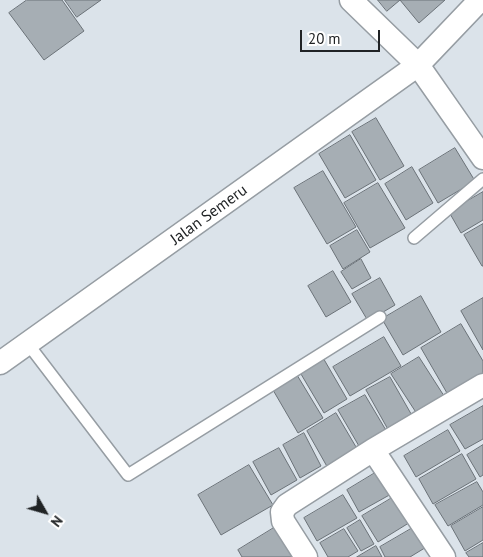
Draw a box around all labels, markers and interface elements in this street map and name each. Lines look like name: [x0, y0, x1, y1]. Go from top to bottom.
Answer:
scale bar: [303, 20, 383, 52]
text: 20 m: [308, 29, 341, 48]
street label: Jalan Semeru: [167, 181, 251, 249]
north arrow: [20, 487, 70, 537]
text: N: [47, 512, 67, 530]

